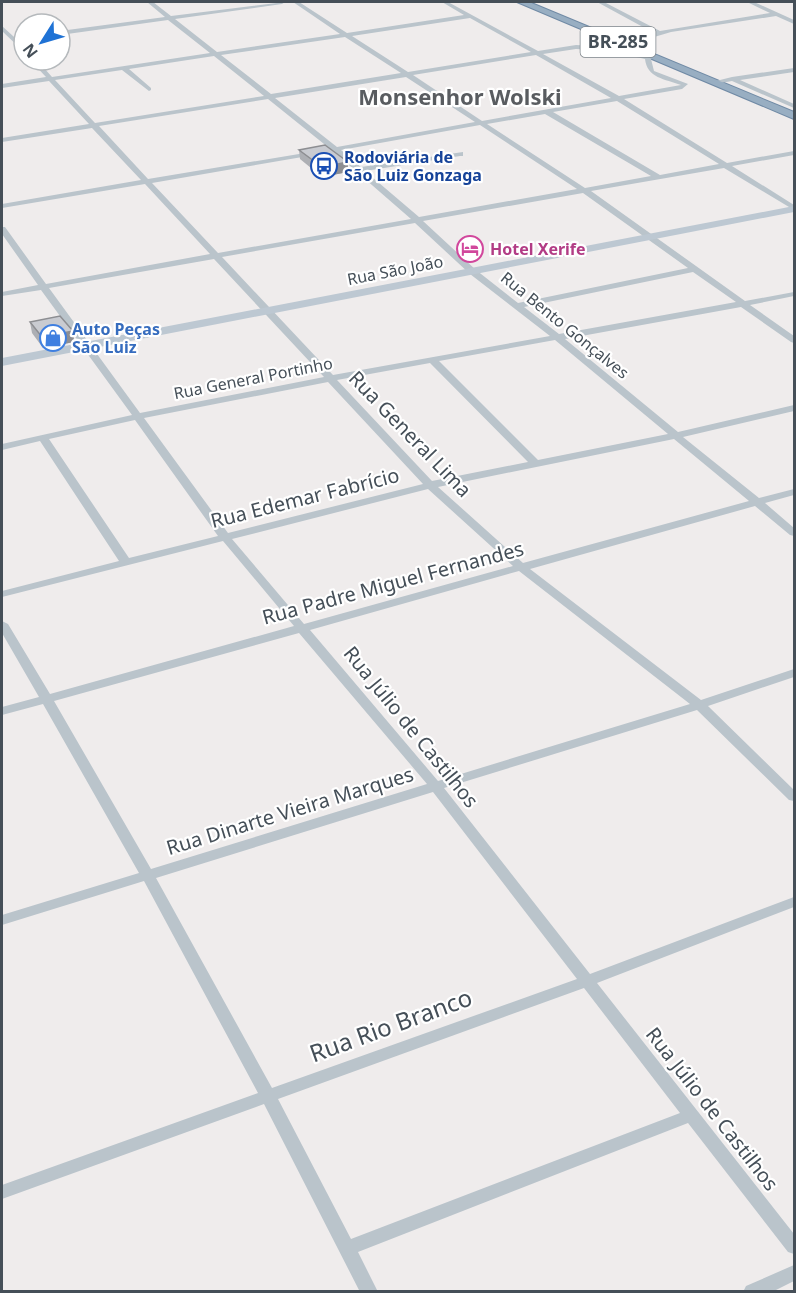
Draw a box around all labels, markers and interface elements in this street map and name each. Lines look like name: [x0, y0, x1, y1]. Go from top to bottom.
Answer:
north arrow: [12, 12, 72, 72]
road number: BR-285: [580, 27, 656, 57]
text: N: [17, 39, 43, 63]
district label: Monsenhor Wolski: [358, 81, 562, 111]
place label: Rodoviária de São Luiz Gonzaga: [344, 146, 482, 186]
bus stop icon: Rodoviária de São Luiz Gonzaga: [309, 151, 339, 181]
hotel icon: Hotel Xerife: [455, 234, 485, 264]
place label: Hotel Xerife: [490, 238, 586, 260]
street label: Rua São João: [345, 250, 445, 290]
street label: Rua Bento Gonçalves: [496, 267, 634, 383]
place label: Auto Peças São Luiz: [72, 318, 160, 358]
shop icon: Auto Peças São Luiz: [38, 323, 68, 353]
street label: Rua General Portinho: [172, 352, 334, 404]
street label: Rua General Lima: [343, 365, 478, 503]
street label: Rua Edemar Fabrício: [208, 461, 402, 534]
street label: Rua Padre Miguel Fernandes: [259, 535, 527, 630]
street label: Rua Júlio de Castilhos: [338, 640, 485, 813]
street label: Rua Dinarte Vieira Marques: [163, 760, 417, 861]
street label: Rua Rio Branco: [305, 980, 476, 1069]
street label: Rua Júlio de Castilhos: [640, 1021, 785, 1196]

